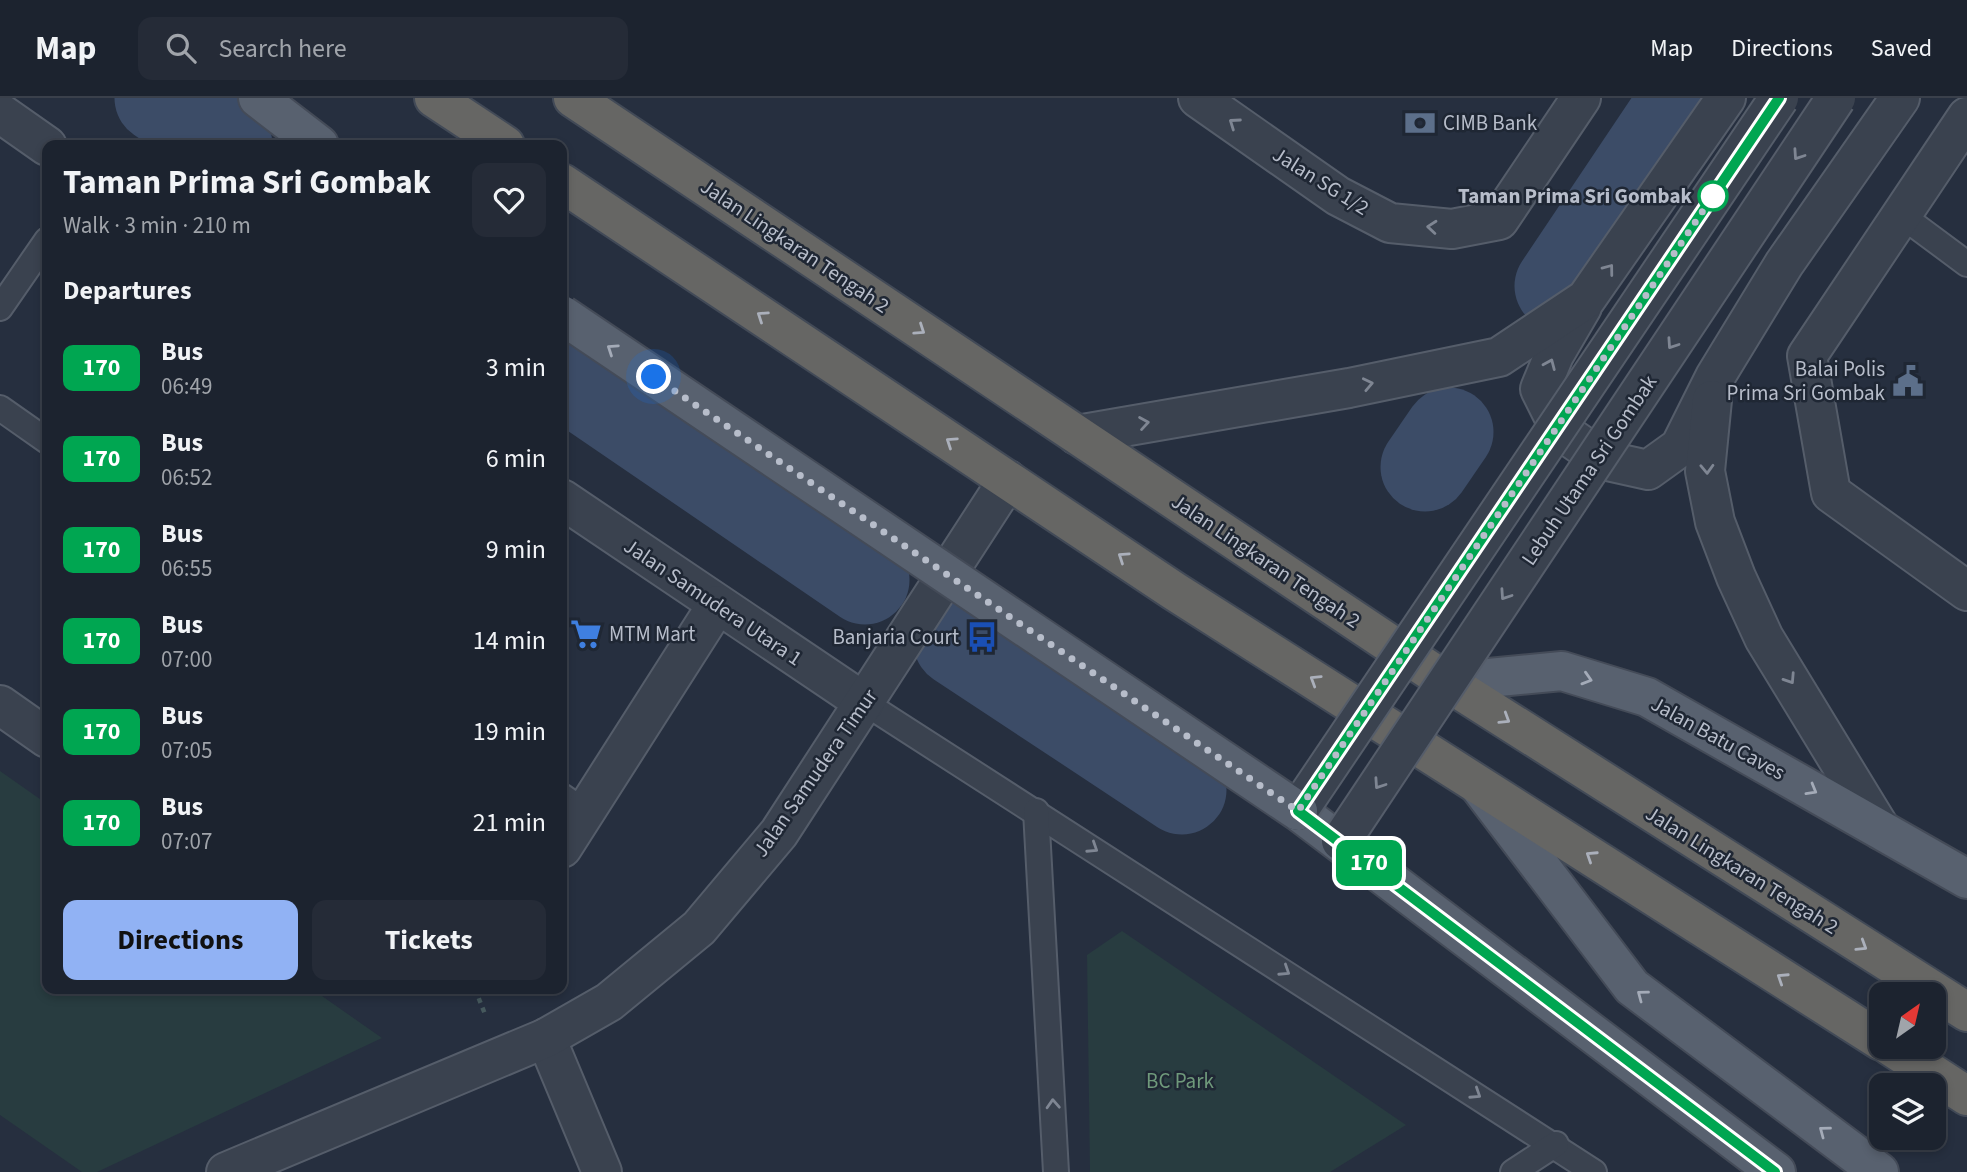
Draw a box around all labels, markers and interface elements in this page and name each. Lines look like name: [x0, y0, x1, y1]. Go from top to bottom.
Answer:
search box: [138, 17, 628, 80]
text: Map: [35, 25, 96, 72]
icon: search: [162, 29, 200, 67]
text: Search here: [218, 30, 347, 67]
text: Map: [1650, 31, 1693, 66]
text: Directions: [1731, 31, 1833, 66]
text: Saved: [1871, 31, 1932, 66]
bank icon: CIMB Bank: [1403, 106, 1437, 140]
place label: CIMB Bank: [1443, 108, 1538, 138]
one-way arrow: [1229, 119, 1242, 131]
street label: Jalan SG 1/2: [1267, 139, 1375, 223]
one-way arrow: [1794, 147, 1807, 160]
text: Taman Prima Sri Gombak: [63, 159, 431, 206]
button: heart: [472, 163, 546, 237]
street label: Jalan Lingkaran Tengah 2: [695, 171, 895, 321]
place label: Taman Prima Sri Gombak: [1458, 181, 1692, 211]
marker: Taman Prima Sri Gombak: [1698, 181, 1728, 211]
text: Walk · 3 min · 210 m: [63, 209, 251, 242]
one-way arrow: [1426, 220, 1437, 235]
one-way arrow: [1601, 264, 1614, 277]
text: Departures: [63, 272, 191, 309]
one-way arrow: [757, 312, 770, 324]
one-way arrow: [913, 322, 926, 335]
text: Bus: [161, 333, 203, 370]
one-way arrow: [1668, 336, 1680, 349]
one-way arrow: [606, 344, 619, 357]
text: 3 min: [486, 349, 546, 386]
text: 170: [82, 350, 121, 385]
place label: Balai Polis Prima Sri Gombak: [1727, 354, 1886, 408]
one-way arrow: [1542, 358, 1556, 370]
your location: [636, 359, 671, 394]
public building icon: Balai Polis Prima Sri Gombak: [1891, 364, 1925, 398]
street label: Lebuh Utama Sri Gombak: [1514, 368, 1664, 571]
text: 06:49: [161, 370, 212, 403]
one-way arrow: [1362, 378, 1374, 393]
one-way arrow: [1138, 416, 1150, 431]
text: Bus: [161, 424, 203, 461]
one-way arrow: [946, 438, 959, 450]
text: 6 min: [486, 440, 546, 477]
text: 170: [82, 441, 121, 476]
text: 06:52: [161, 461, 212, 494]
one-way arrow: [1699, 465, 1715, 475]
street label: Jalan Lingkaran Tengah 2: [1166, 486, 1366, 636]
text: Bus: [161, 515, 203, 552]
text: 9 min: [486, 531, 546, 568]
street label: Jalan Samudera Utara 1: [618, 531, 808, 673]
text: 170: [82, 532, 121, 567]
text: 06:55: [161, 552, 212, 585]
one-way arrow: [1118, 552, 1131, 565]
one-way arrow: [1500, 587, 1513, 600]
text: Bus: [161, 606, 203, 643]
supermarket icon: MTM Mart: [569, 617, 603, 651]
place label: MTM Mart: [609, 619, 695, 649]
bus stop icon: Banjaria Court: [965, 620, 999, 654]
text: 14 min: [473, 622, 546, 659]
place label: Banjaria Court: [832, 622, 959, 652]
text: 170: [82, 623, 121, 658]
text: 07:00: [161, 643, 212, 676]
one-way arrow: [1581, 670, 1593, 685]
one-way arrow: [1782, 671, 1795, 684]
one-way arrow: [1309, 676, 1322, 689]
street label: Jalan Samudera Timur: [746, 682, 885, 863]
street label: Jalan Batu Caves: [1646, 689, 1791, 787]
text: Bus: [161, 697, 203, 734]
one-way arrow: [1497, 711, 1510, 724]
text: 19 min: [473, 713, 546, 750]
text: 170: [82, 714, 121, 749]
text: 07:05: [161, 734, 212, 767]
one-way arrow: [1375, 776, 1387, 789]
one-way arrow: [1804, 782, 1817, 795]
text: Bus: [161, 788, 203, 825]
street label: Jalan Lingkaran Tengah 2: [1640, 798, 1844, 942]
text: 21 min: [473, 804, 546, 841]
text: 170: [82, 805, 121, 840]
text: 07:07: [161, 825, 212, 858]
one-way arrow: [1085, 840, 1098, 853]
line badge: 170: [1329, 840, 1409, 886]
text: 170: [1350, 845, 1388, 880]
one-way arrow: [1585, 851, 1598, 864]
button: Directions: [63, 900, 298, 980]
button: Tickets: [312, 900, 546, 980]
one-way arrow: [1855, 937, 1868, 950]
one-way arrow: [1277, 963, 1290, 976]
one-way arrow: [1777, 973, 1790, 986]
north arrow: [1869, 982, 1946, 1059]
map controls: [1869, 982, 1946, 1150]
one-way arrow: [1637, 991, 1650, 1003]
park label: BC Park: [1146, 1066, 1215, 1096]
button: layers: [1869, 1073, 1946, 1150]
one-way arrow: [1469, 1085, 1482, 1098]
one-way arrow: [1045, 1098, 1060, 1109]
one-way arrow: [1820, 1127, 1832, 1139]

